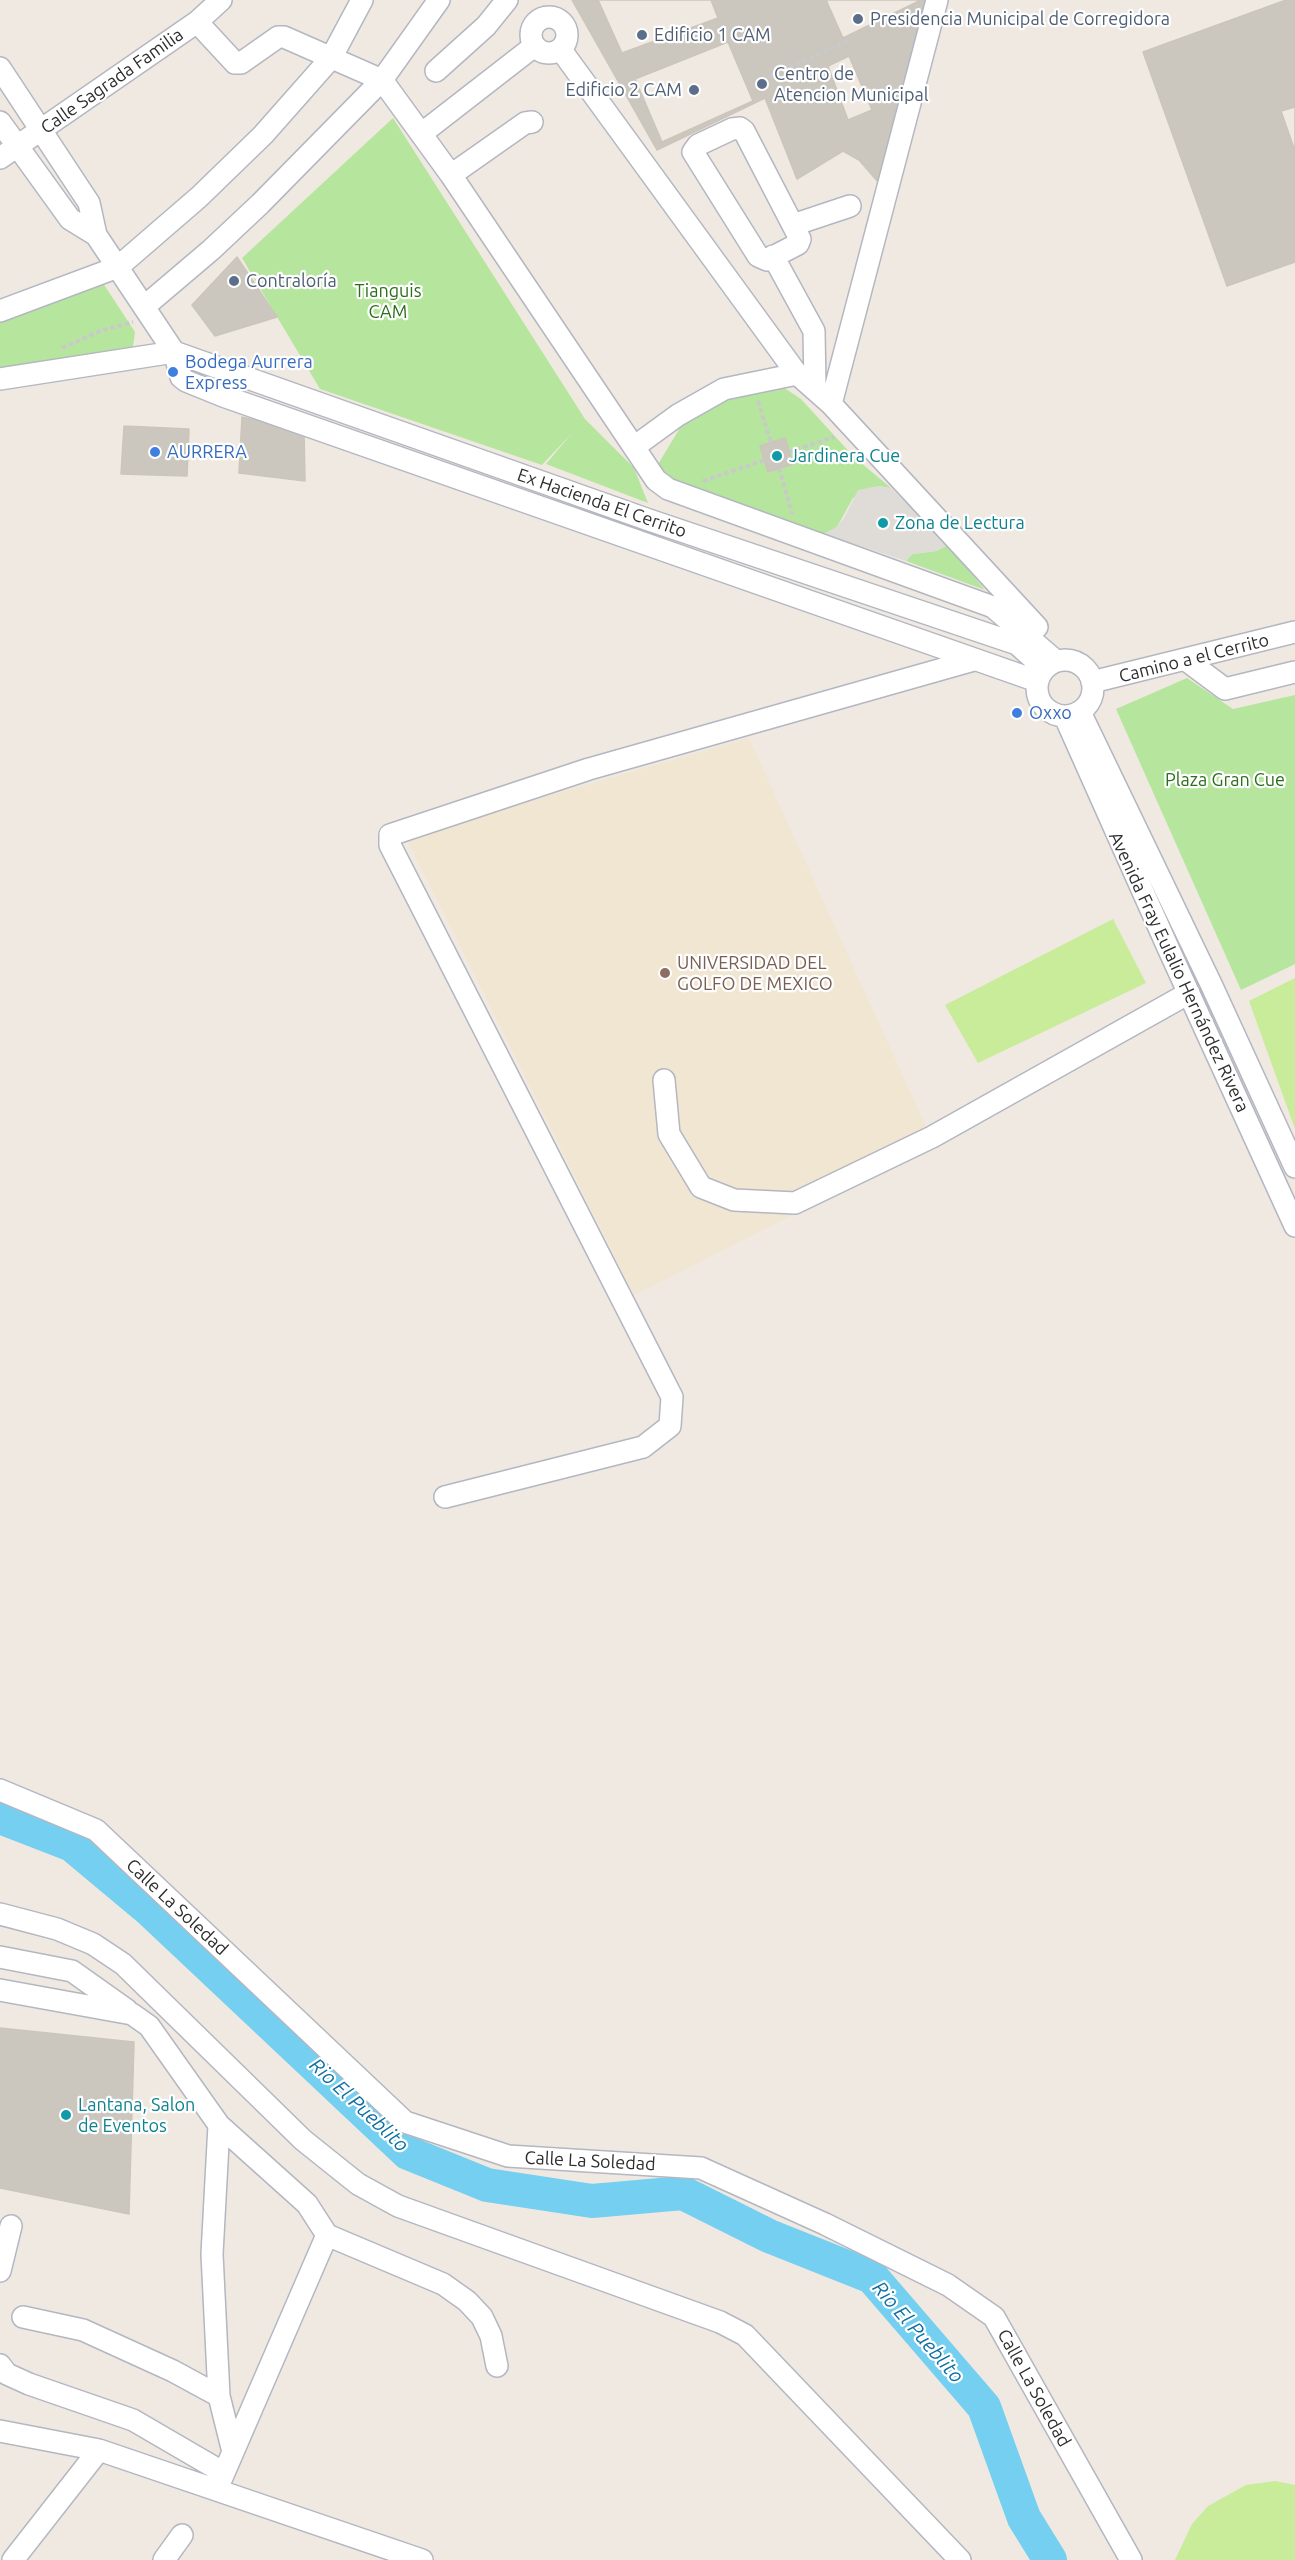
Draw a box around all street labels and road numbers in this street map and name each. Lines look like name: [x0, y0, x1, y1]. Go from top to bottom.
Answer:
street label: Calle Sagrada Familia: [37, 24, 187, 138]
street label: Ex Hacienda El Cerrito: [515, 464, 689, 542]
street label: Camino a el Cerrito: [1117, 629, 1271, 687]
street label: Avenida Fray Eulalio Hernández Rivera: [1104, 828, 1254, 1116]
street label: Calle La Soledad: [122, 1854, 232, 1960]
street label: Calle La Soledad: [524, 2147, 656, 2175]
street label: Calle La Soledad: [993, 2325, 1075, 2451]

